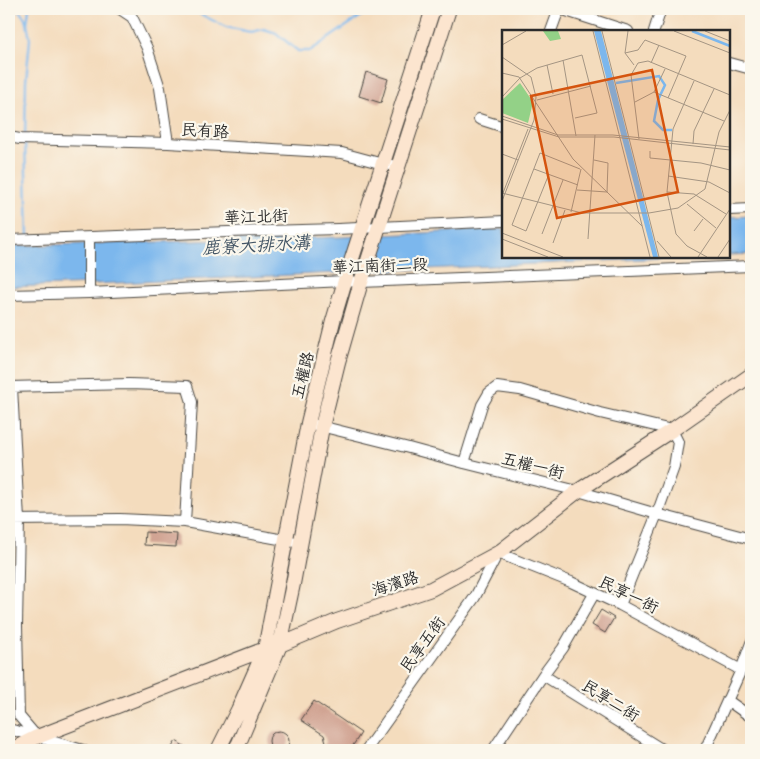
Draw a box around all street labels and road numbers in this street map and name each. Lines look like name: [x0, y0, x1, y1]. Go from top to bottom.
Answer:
street label: 民有路: [180, 121, 229, 142]
street label: 華江北街: [224, 207, 288, 228]
street label: 華江南街二段: [332, 255, 428, 278]
street label: 五權路: [288, 350, 318, 401]
street label: 五權一街: [499, 449, 566, 483]
street label: 海濱路: [370, 568, 421, 601]
street label: 民享一街: [595, 573, 661, 618]
street label: 民享五街: [397, 613, 450, 676]
street label: 民享二街: [578, 676, 642, 726]

